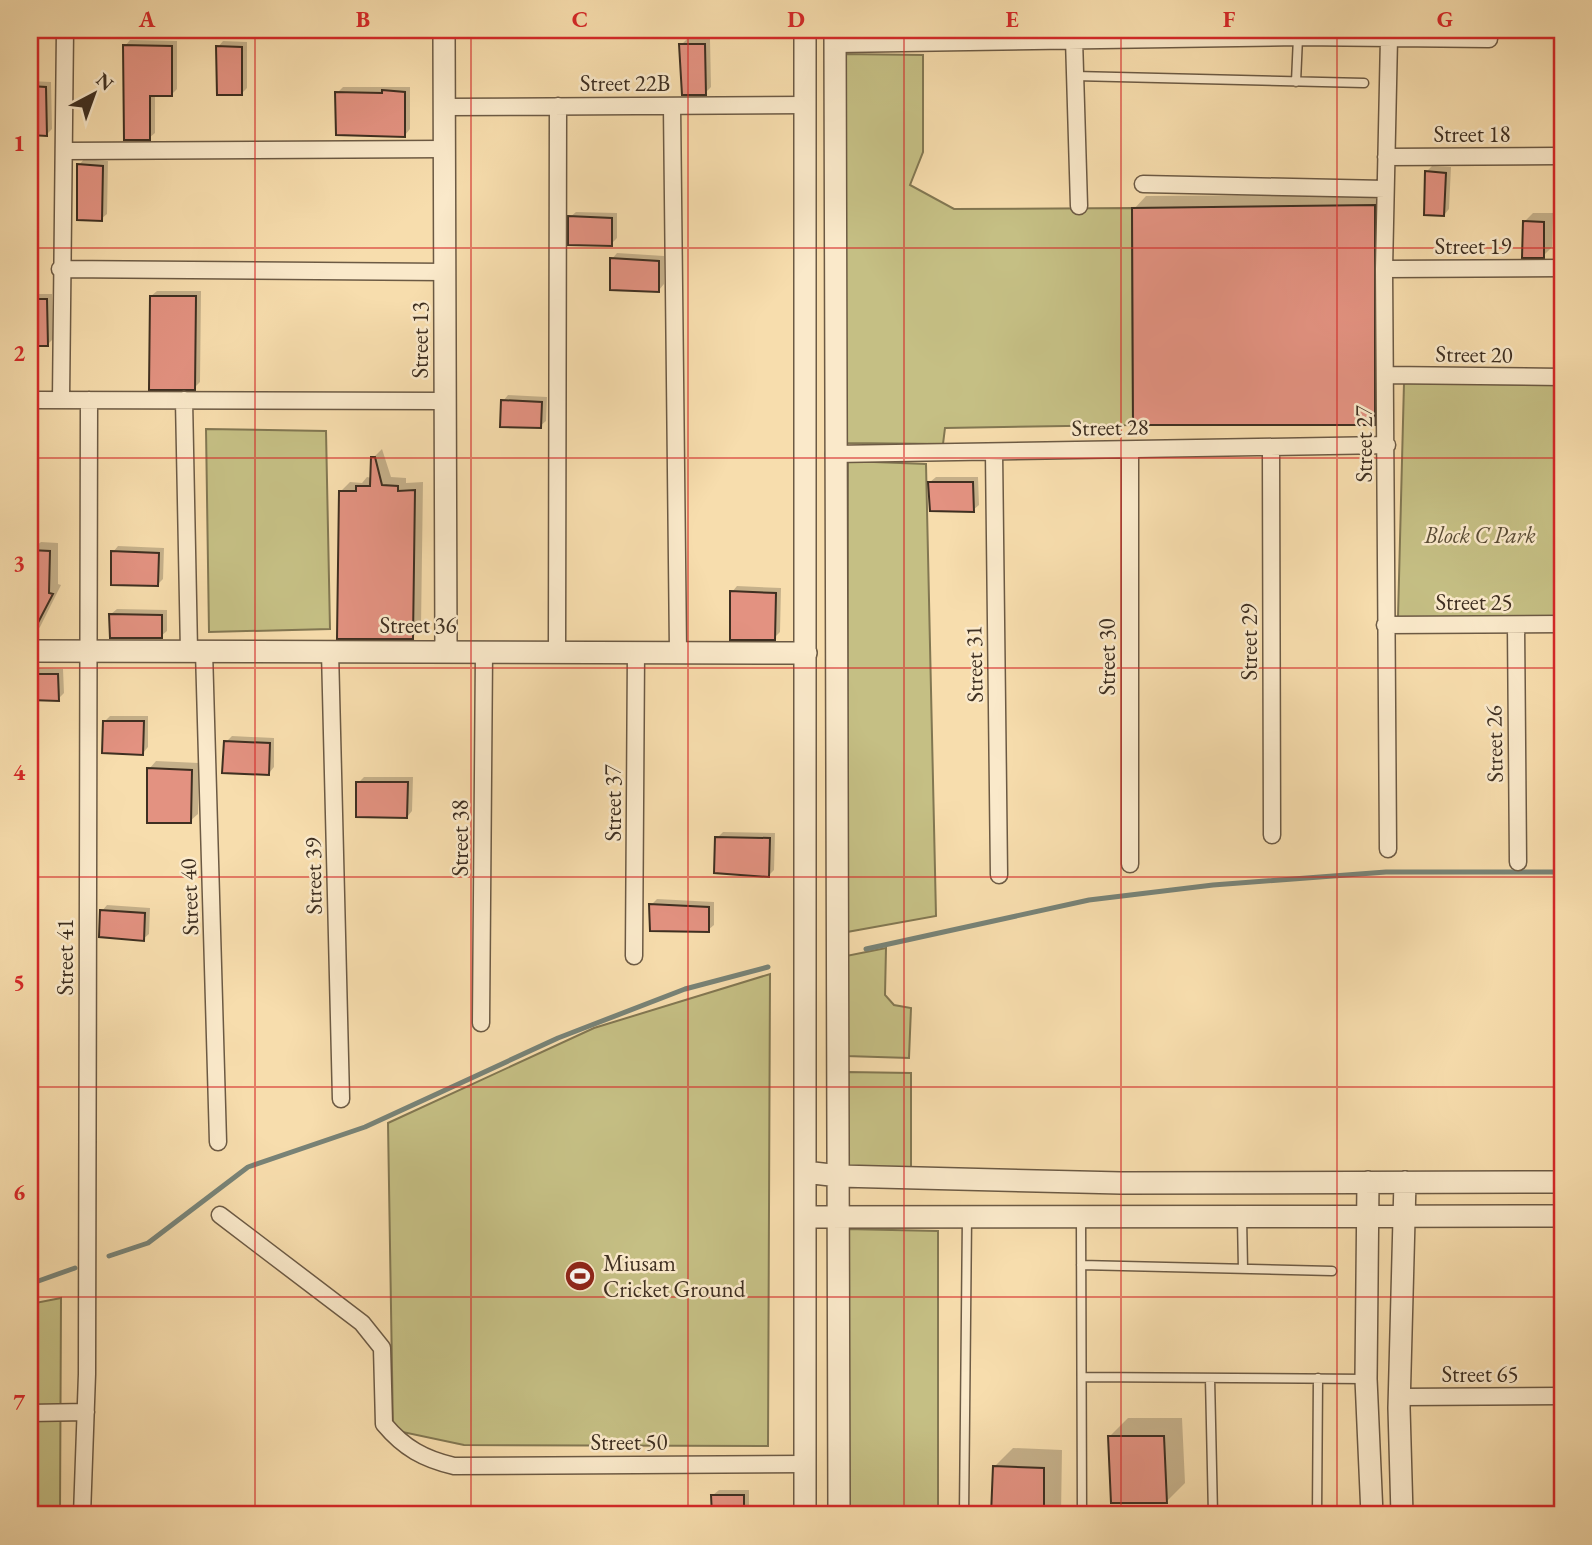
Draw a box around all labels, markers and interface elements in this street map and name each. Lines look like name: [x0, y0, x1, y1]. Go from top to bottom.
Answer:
text: A: [138, 4, 156, 34]
text: B: [356, 4, 370, 34]
text: C: [572, 4, 588, 34]
text: D: [787, 4, 805, 34]
text: E: [1005, 4, 1019, 34]
text: F: [1223, 4, 1236, 34]
text: G: [1437, 4, 1453, 34]
north arrow: [60, 60, 130, 130]
text: N: [91, 67, 119, 96]
street label: Street 22B: [580, 68, 670, 98]
street label: Street 18: [1433, 119, 1511, 149]
text: 1: [13, 128, 25, 158]
street label: Street 19: [1434, 231, 1512, 261]
street label: Street 13: [405, 301, 435, 379]
text: 2: [13, 338, 25, 368]
street label: Street 20: [1435, 338, 1513, 370]
street label: Street 27: [1349, 404, 1379, 483]
street label: Street 28: [1071, 411, 1149, 443]
park label: Block C Park: [1423, 520, 1536, 550]
text: 3: [13, 548, 25, 578]
street label: Street 25: [1435, 587, 1513, 617]
street label: Street 29: [1234, 603, 1264, 681]
street label: Street 36: [379, 610, 457, 640]
street label: Street 30: [1092, 618, 1122, 696]
street label: Street 31: [958, 625, 990, 703]
street label: Street 26: [1478, 705, 1510, 783]
text: 4: [13, 757, 26, 787]
street label: Street 37: [598, 763, 628, 842]
street label: Street 38: [445, 799, 475, 877]
street label: Street 39: [297, 837, 329, 915]
street label: Street 40: [173, 858, 205, 936]
street label: Street 41: [50, 918, 80, 996]
text: 5: [13, 967, 25, 997]
text: 6: [13, 1177, 25, 1207]
place label: Miusam Cricket Ground: [603, 1248, 746, 1304]
sports icon: Miusam Cricket Ground: [563, 1259, 597, 1293]
street label: Street 65: [1441, 1359, 1519, 1389]
text: 7: [13, 1387, 26, 1417]
street label: Street 50: [590, 1427, 668, 1457]

